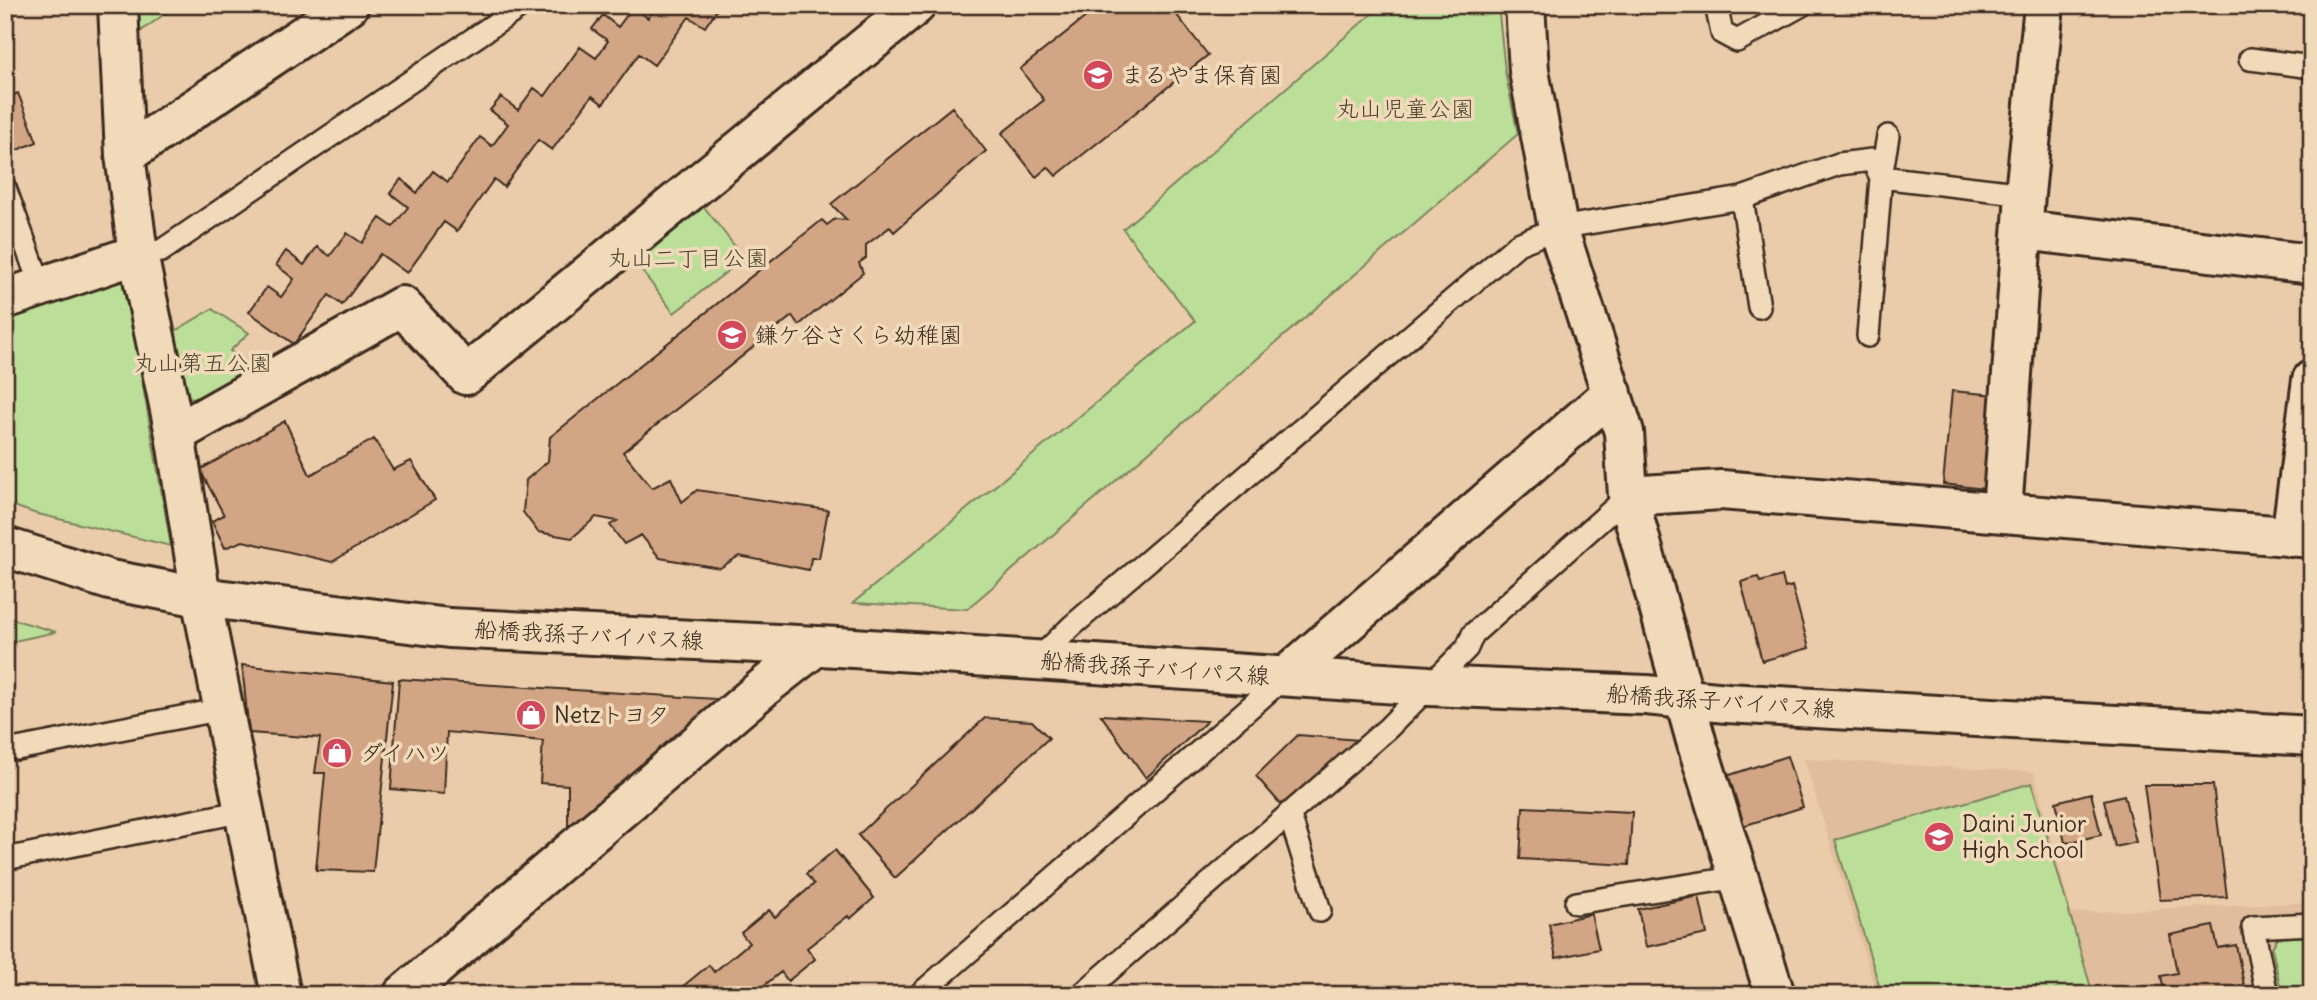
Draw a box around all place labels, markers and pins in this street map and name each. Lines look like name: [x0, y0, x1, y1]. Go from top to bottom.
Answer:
school or university icon: まるやま保育園: [1081, 58, 1115, 92]
place label: まるやま保育園: [1121, 60, 1282, 89]
school or university icon: 鎌ケ谷さくら幼稚園: [715, 318, 749, 352]
place label: 鎌ケ谷さくら幼稚園: [755, 320, 962, 349]
shop icon: Netzトヨタ: [514, 698, 548, 732]
place label: Netzトヨタ: [554, 700, 670, 729]
shop icon: ダイハツ: [320, 736, 354, 770]
place label: ダイハツ: [360, 738, 450, 767]
place label: Daini Junior High School: [1962, 809, 2087, 864]
school or university icon: Daini Junior High School: [1922, 820, 1956, 854]

